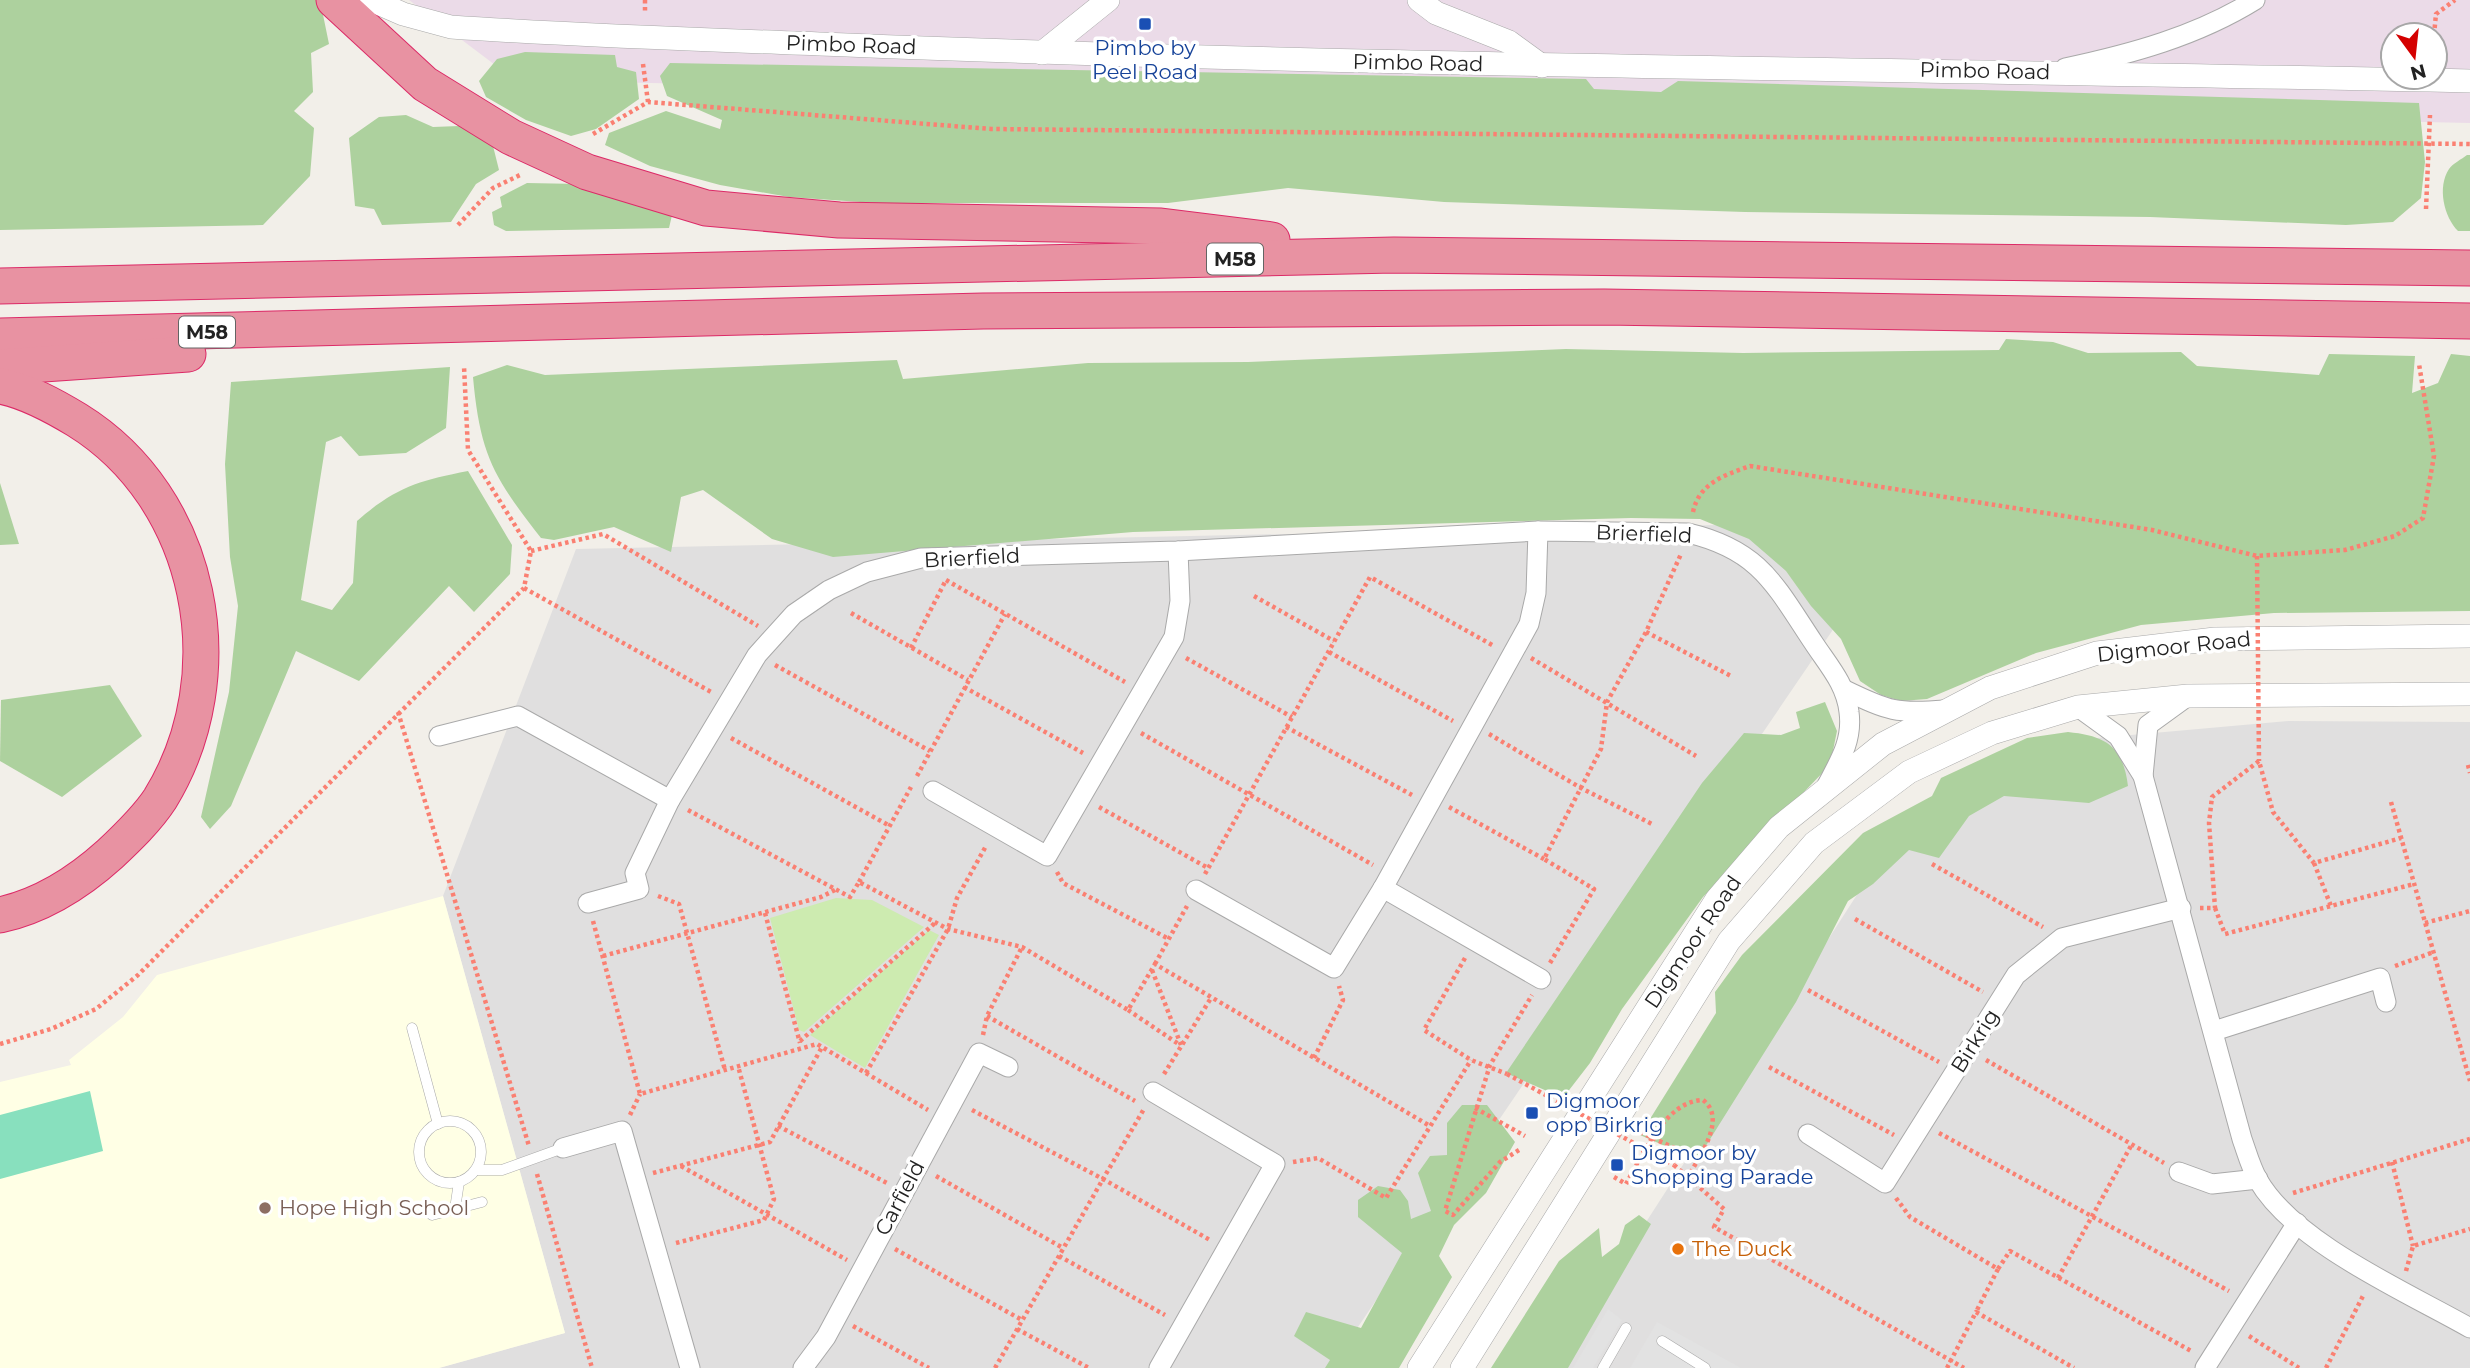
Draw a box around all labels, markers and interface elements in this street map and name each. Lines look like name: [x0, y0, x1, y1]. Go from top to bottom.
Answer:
marker: Pimbo by Peel Road: [1137, 16, 1153, 32]
north arrow: [2379, 21, 2449, 91]
street label: Pimbo Road: [785, 30, 917, 59]
place label: Pimbo by Peel Road: [1092, 35, 1198, 84]
street label: Pimbo Road: [1352, 49, 1484, 76]
street label: Pimbo Road: [1919, 57, 2051, 84]
text: N: [2408, 59, 2429, 85]
road number: M58: [1207, 244, 1263, 274]
road number: M58: [179, 316, 235, 348]
street label: Brierfield: [1595, 519, 1693, 548]
street label: Brierfield: [923, 542, 1021, 573]
street label: Digmoor Road: [2096, 626, 2252, 667]
street label: Digmoor Road: [1639, 871, 1746, 1013]
street label: Birkrig: [1945, 1004, 2004, 1077]
place label: Digmoor opp Birkrig: [1546, 1088, 1664, 1137]
marker: Digmoor opp Birkrig: [1524, 1105, 1540, 1121]
place label: Digmoor by Shopping Parade: [1631, 1140, 1814, 1189]
street label: Carfield: [869, 1156, 930, 1239]
marker: Digmoor by Shopping Parade: [1609, 1157, 1625, 1173]
place label: Hope High School: [279, 1195, 469, 1220]
marker: Hope High School: [257, 1200, 273, 1216]
place label: The Duck: [1692, 1236, 1793, 1261]
marker: The Duck: [1670, 1241, 1686, 1257]

